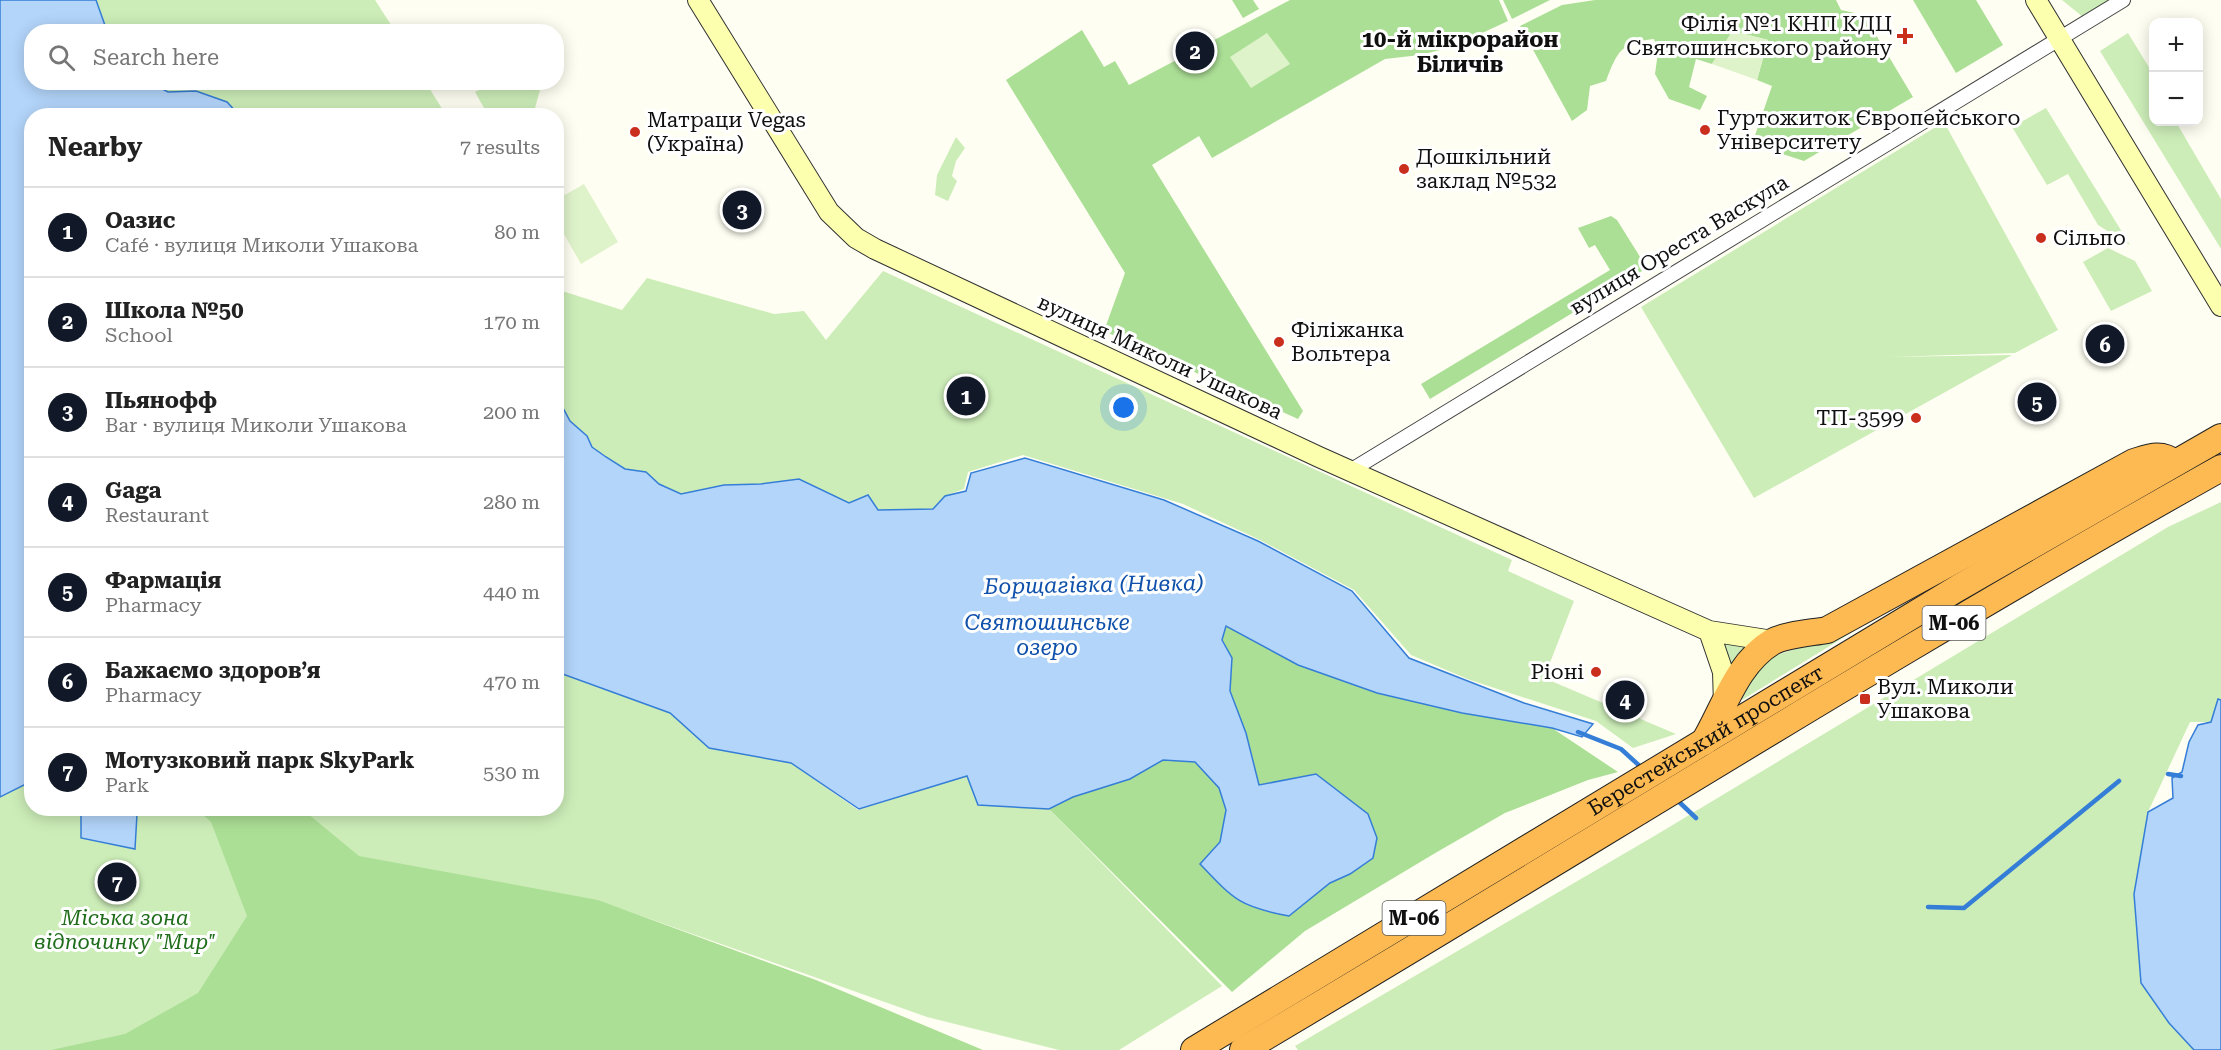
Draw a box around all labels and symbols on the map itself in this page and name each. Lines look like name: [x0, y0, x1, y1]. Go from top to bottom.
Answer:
place label: Філія №1 КНП КДЦ Святошинського району: [1626, 12, 1893, 60]
district label: 10-й мікрорайон Біличів: [1362, 27, 1558, 77]
marker: Філія №1 КНП КДЦ Святошинського району: [1896, 27, 1914, 45]
pin: 2: [1176, 28, 1214, 74]
place label: Гуртожиток Європейського Університету: [1717, 106, 2020, 154]
place label: Матраци Vegas (Україна): [647, 108, 806, 156]
marker: Гуртожиток Європейського Університету: [1698, 123, 1712, 137]
marker: Матраци Vegas (Україна): [628, 125, 642, 139]
place label: Дошкільний заклад №532: [1416, 145, 1557, 193]
marker: Дошкільний заклад №532: [1397, 162, 1411, 176]
street label: вулиця Ореста Васкула: [1565, 170, 1793, 320]
pin: 3: [722, 188, 762, 232]
place label: Сільпо: [2053, 226, 2126, 250]
marker: Сільпо: [2034, 231, 2048, 245]
street label: вулиця Миколи Ушакова: [1034, 290, 1287, 425]
place label: Філіжанка Вольтера: [1291, 318, 1404, 366]
pin: 6: [2086, 322, 2124, 366]
marker: Філіжанка Вольтера: [1272, 335, 1286, 349]
pin: 1: [946, 374, 986, 418]
pin: 5: [2018, 380, 2056, 424]
your location: [1109, 393, 1138, 422]
place label: ТП-3599: [1816, 406, 1904, 430]
marker: ТП-3599: [1909, 411, 1923, 425]
water label: Борщагівка (Нивка): [983, 570, 1204, 599]
road number: М-06: [1922, 606, 1986, 640]
water label: Святошинське озеро: [964, 610, 1130, 660]
place label: Ріоні: [1530, 660, 1584, 684]
street label: Берестейський проспект: [1584, 660, 1828, 821]
marker: Ріоні: [1589, 665, 1603, 679]
place label: Вул. Миколи Ушакова: [1877, 675, 2014, 723]
pin: 4: [1606, 678, 1644, 722]
marker: Вул. Миколи Ушакова: [1858, 692, 1872, 706]
pin: 7: [98, 860, 136, 904]
road number: М-06: [1382, 901, 1446, 935]
park label: Міська зона відпочинку "Мир": [34, 906, 216, 954]

